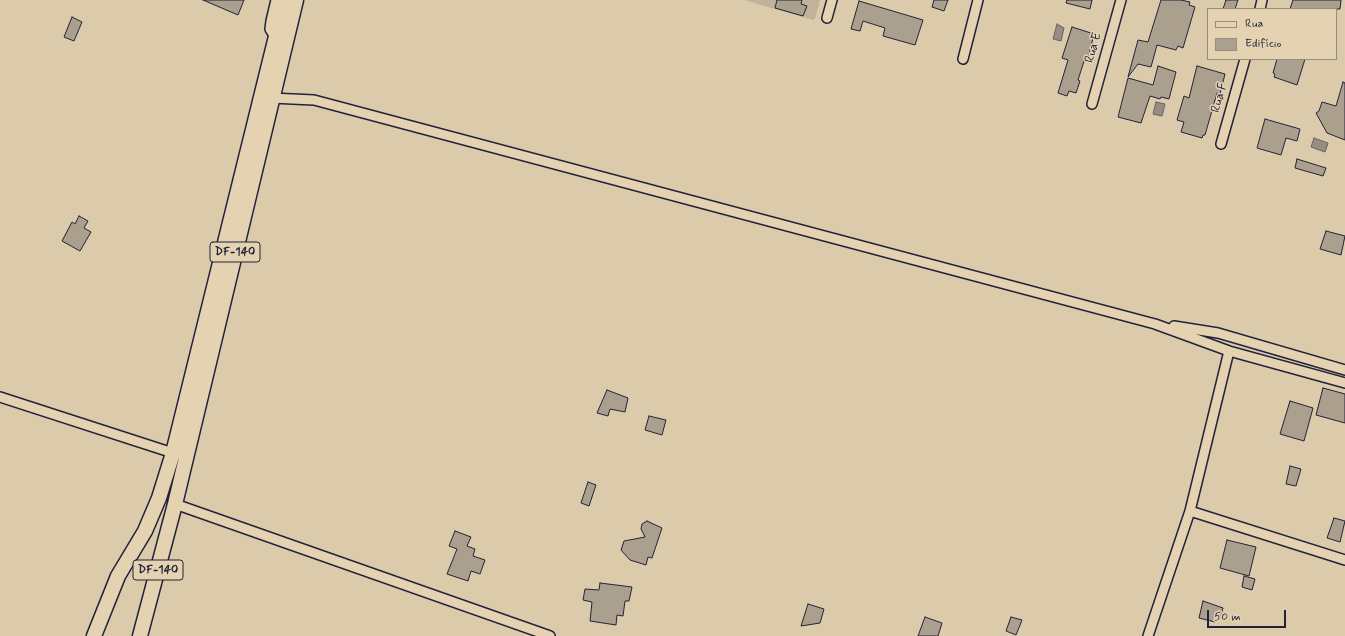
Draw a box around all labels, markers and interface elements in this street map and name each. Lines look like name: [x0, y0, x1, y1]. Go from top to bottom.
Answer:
legend: [1207, 8, 1337, 60]
text: Rua: [1245, 16, 1263, 32]
street label: Rua E: [1082, 31, 1106, 65]
text: Edifício: [1245, 36, 1281, 52]
street label: Rua F: [1208, 81, 1232, 115]
road number: DF-140: [210, 242, 260, 262]
road number: DF-140: [133, 560, 183, 580]
scale bar: [1209, 602, 1288, 628]
text: 50 m: [1214, 609, 1241, 625]

